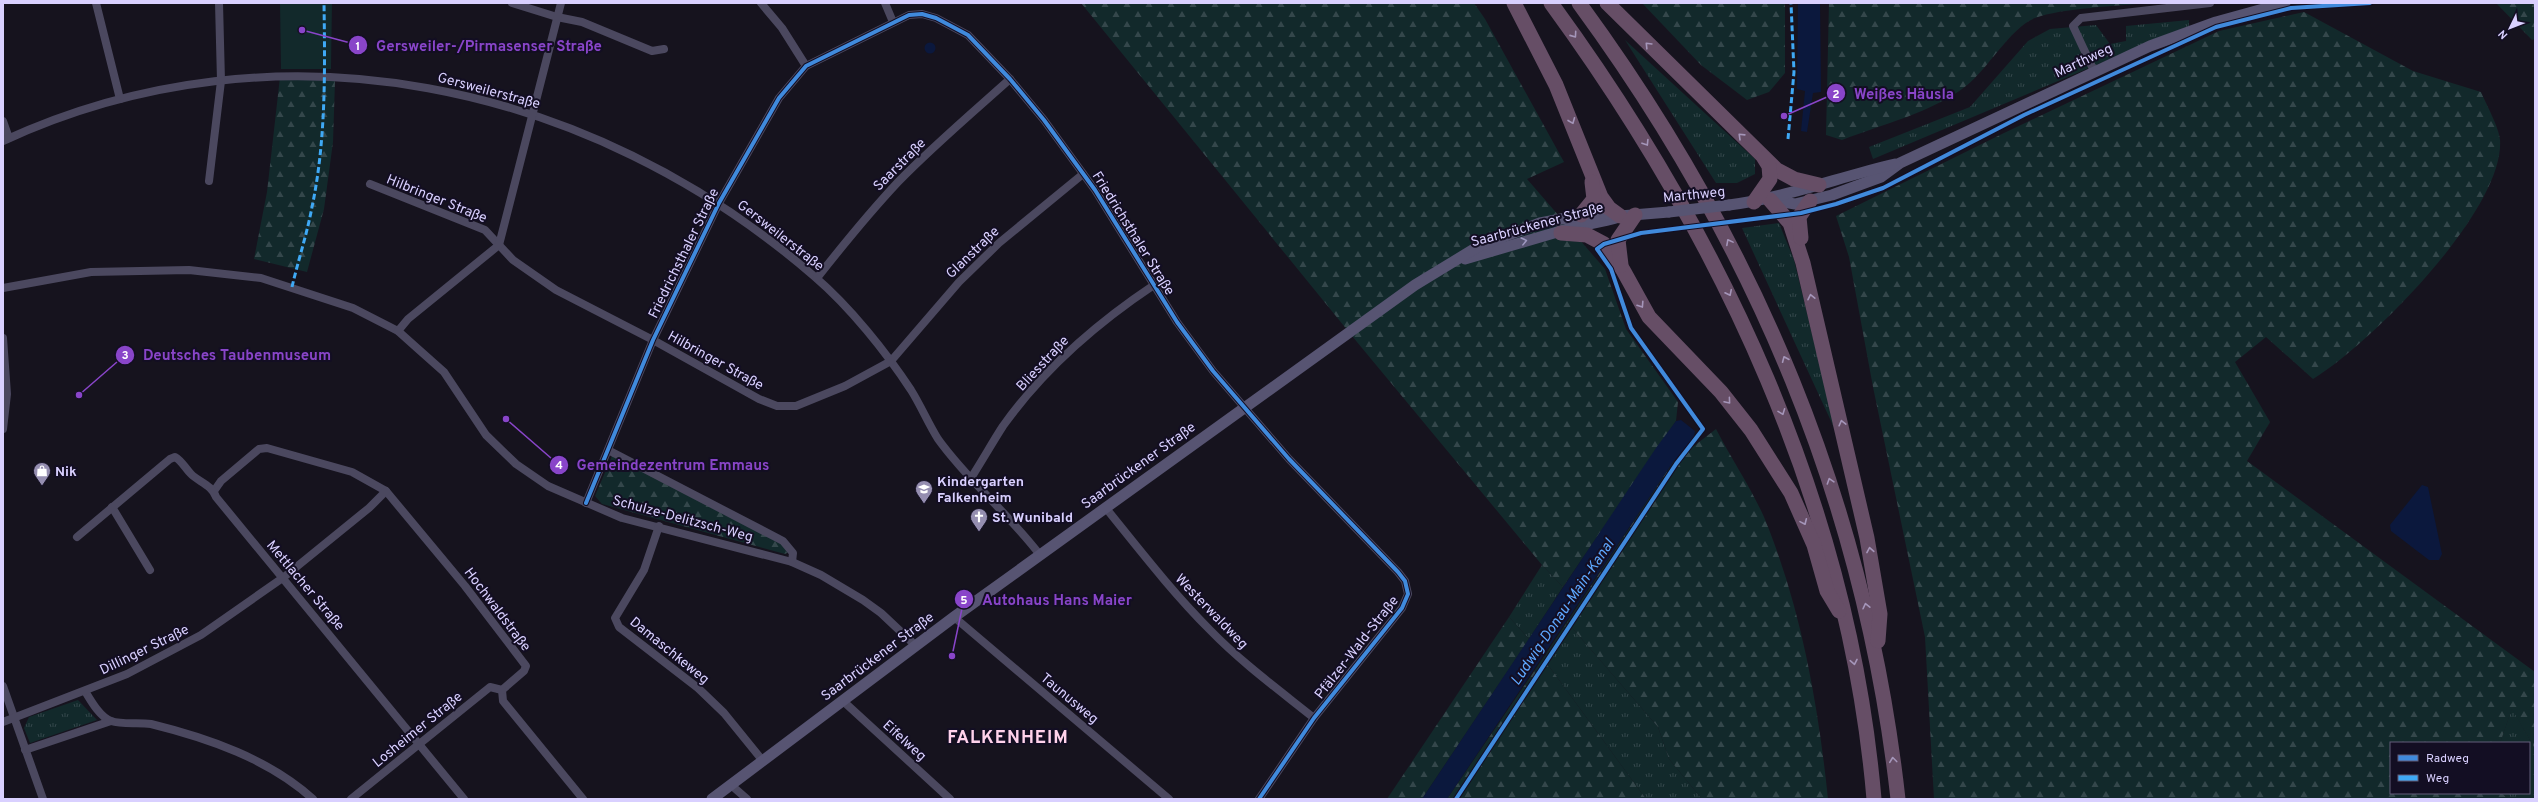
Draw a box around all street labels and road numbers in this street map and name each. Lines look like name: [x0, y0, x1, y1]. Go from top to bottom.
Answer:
street label: Marthweg: [2052, 40, 2115, 82]
street label: Gersweilerstraße: [435, 70, 542, 113]
street label: Saarstraße: [870, 135, 930, 195]
street label: Friedrichsthaler Straße: [1088, 169, 1178, 299]
street label: Hilbringer Straße: [384, 171, 489, 227]
street label: Marthweg: [1662, 184, 1726, 207]
street label: Friedrichsthaler Straße: [645, 186, 723, 322]
street label: Gersweilerstraße: [733, 197, 827, 275]
street label: Saarbrückener Straße: [1469, 200, 1606, 251]
street label: Glanstraße: [943, 223, 1003, 283]
street label: Hilbringer Straße: [664, 328, 766, 395]
street label: Bliesstraße: [1013, 333, 1073, 395]
street label: Saarbrückener Straße: [1079, 419, 1199, 513]
street label: Schulze-Delitzsch-Weg: [611, 493, 755, 546]
street label: Mettlacher Straße: [262, 537, 347, 634]
street label: Hochwaldstraße: [460, 565, 534, 655]
street label: Westerwaldweg: [1171, 571, 1251, 653]
street label: Pfälzer-Wald-Straße: [1312, 593, 1403, 703]
street label: Saarbrückener Straße: [818, 609, 938, 705]
street label: Damaschkeweg: [626, 614, 712, 688]
street label: Dillinger Straße: [97, 621, 192, 679]
street label: Taunusweg: [1037, 670, 1101, 728]
street label: Losheimer Straße: [370, 689, 466, 772]
street label: Eifelweg: [879, 717, 929, 765]

